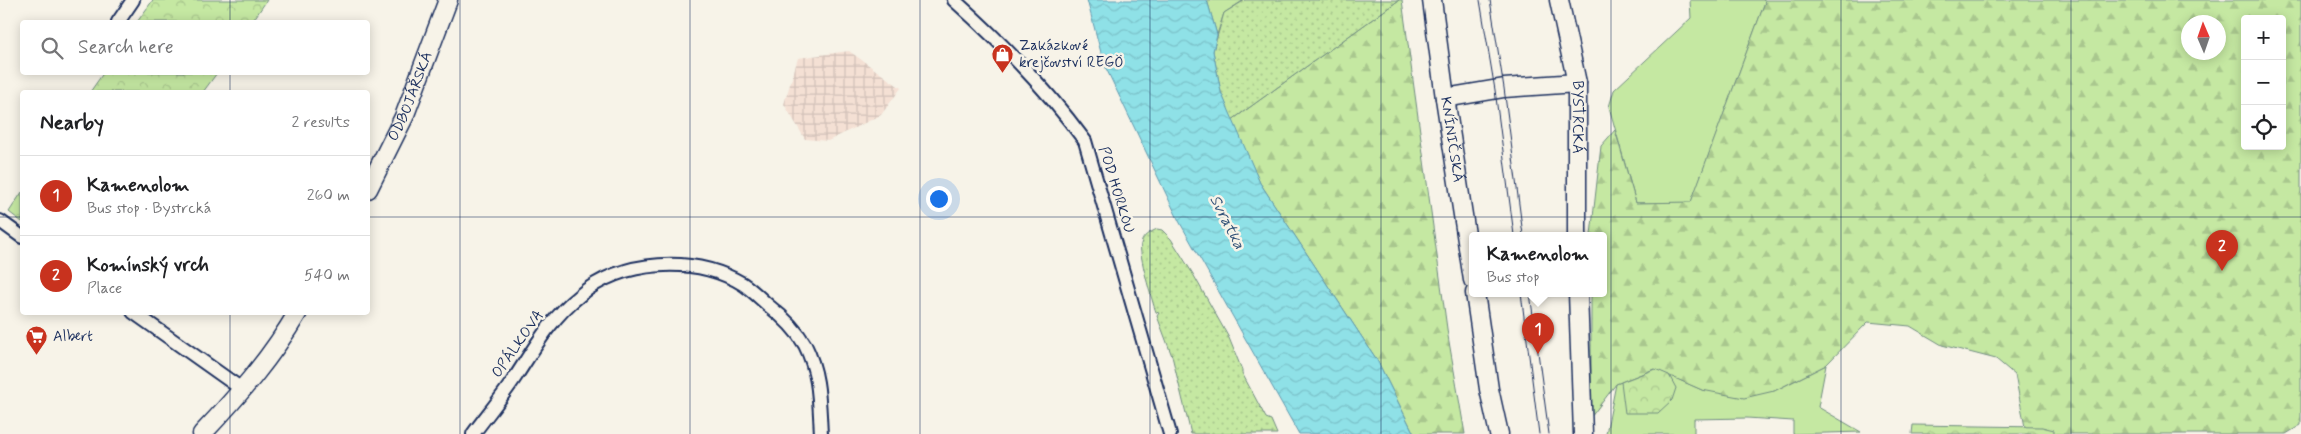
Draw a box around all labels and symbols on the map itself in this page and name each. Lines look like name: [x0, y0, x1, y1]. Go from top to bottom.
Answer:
north arrow: [2181, 15, 2226, 60]
place label: Zakázkové krejčovství REGÖ: [1019, 36, 1123, 73]
shop icon: Zakázkové krejčovství REGÖ: [991, 43, 1015, 74]
street label: ODBOJÁŘSKÁ: [383, 49, 438, 145]
street label: BYSTRCKÁ: [1567, 80, 1588, 154]
street label: KNÍNIČSKÁ: [1435, 95, 1469, 184]
street label: POD HORKOU: [1093, 144, 1139, 236]
your location: [926, 186, 952, 212]
water label: Svratka: [1204, 191, 1250, 253]
pin: 2: [2206, 230, 2238, 271]
street label: OPÁLKOVA: [486, 306, 549, 382]
pin: 1: [1522, 313, 1554, 354]
supermarket icon: Albert: [25, 325, 49, 356]
place label: Albert: [53, 327, 93, 347]

